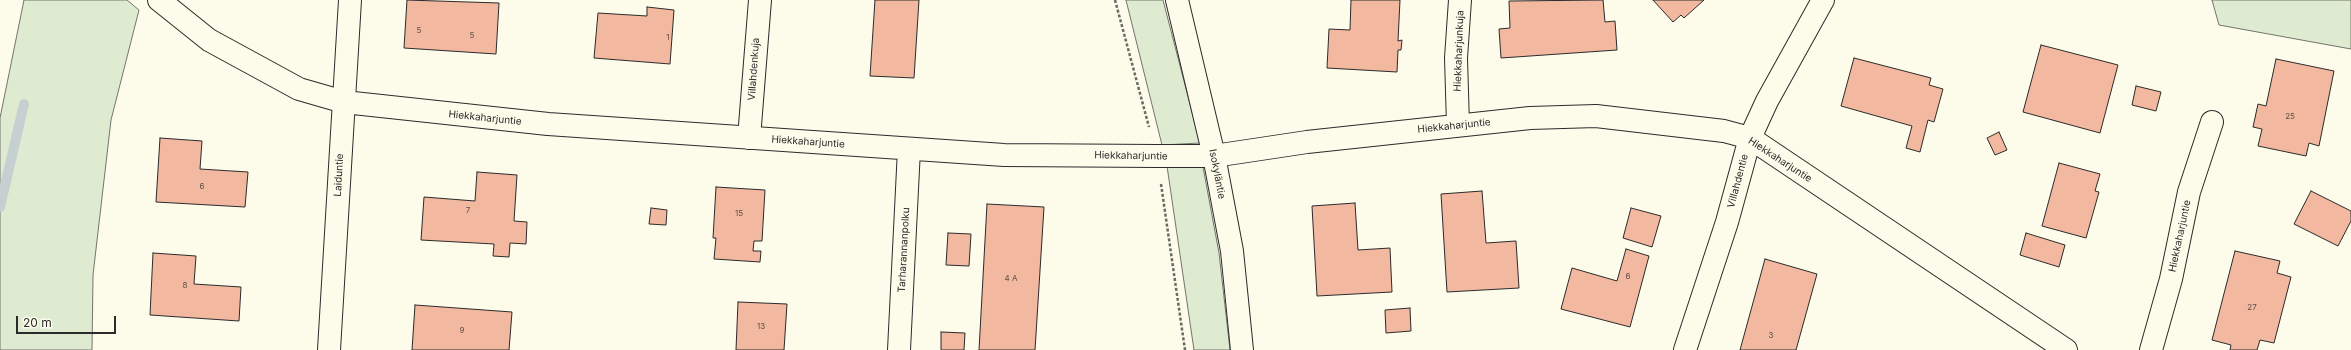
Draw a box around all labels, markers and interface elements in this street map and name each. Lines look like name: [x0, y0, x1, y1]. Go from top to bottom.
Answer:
street label: Hiekkaharjunkuja: [1452, 10, 1466, 92]
house number: 5: [417, 26, 421, 36]
house number: 5: [470, 31, 474, 41]
house number: 1: [666, 33, 670, 43]
street label: Villahdenkuja: [746, 37, 762, 101]
street label: Hiekkaharjuntie: [448, 108, 522, 128]
house number: 25: [2285, 112, 2295, 122]
street label: Hiekkaharjuntie: [1417, 116, 1491, 136]
street label: Hiekkaharjuntie: [771, 133, 845, 151]
street label: Hiekkaharjuntie: [1746, 135, 1814, 185]
street label: Isokyläntie: [1206, 148, 1228, 200]
street label: Hiekkaharjuntie: [1094, 149, 1168, 163]
street label: Laiduntie: [332, 153, 346, 197]
street label: Villahdentie: [1725, 153, 1751, 209]
house number: 6: [200, 182, 204, 192]
street label: Hiekkaharjuntie: [2166, 199, 2194, 273]
house number: 7: [466, 206, 470, 216]
street label: Tarharannanpolku: [896, 207, 912, 293]
house number: 15: [735, 209, 743, 219]
house number: 6: [1626, 272, 1630, 282]
house number: 4 A: [1005, 274, 1017, 284]
house number: 8: [183, 281, 187, 291]
house number: 27: [2247, 303, 2257, 313]
scale bar: [18, 308, 118, 334]
text: 20 m: [23, 315, 52, 330]
house number: 13: [757, 322, 765, 332]
house number: 9: [460, 326, 464, 336]
house number: 3: [1769, 331, 1773, 341]

